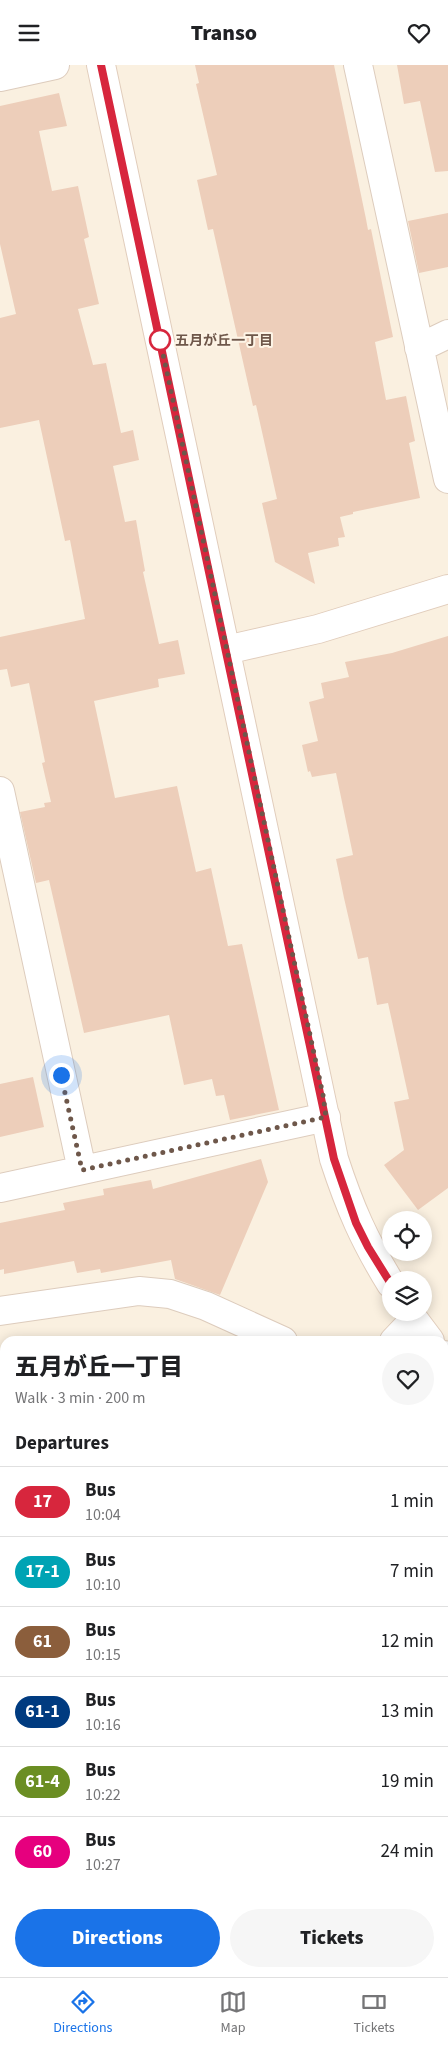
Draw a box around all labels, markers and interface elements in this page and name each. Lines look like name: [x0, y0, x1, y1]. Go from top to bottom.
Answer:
text: Transo: [191, 17, 257, 49]
icon: menu: [15, 19, 43, 47]
icon: heart: [405, 19, 433, 47]
marker: 五月が丘一丁目: [149, 329, 171, 351]
place label: 五月が丘一丁目: [175, 331, 273, 351]
your location: [49, 1063, 74, 1088]
map controls: [382, 1211, 432, 1321]
button: locate: [382, 1211, 432, 1261]
button: layers: [382, 1271, 432, 1321]
text: 五月が丘一丁目: [15, 1350, 183, 1385]
button: heart: [382, 1353, 434, 1405]
text: Walk · 3 min · 200 m: [15, 1387, 146, 1409]
text: Departures: [15, 1430, 109, 1457]
text: Bus: [85, 1477, 116, 1504]
text: 1 min: [390, 1488, 434, 1515]
text: 17: [33, 1489, 52, 1514]
text: 10:04: [85, 1504, 121, 1526]
text: Bus: [85, 1547, 116, 1574]
text: 7 min: [390, 1558, 434, 1585]
text: 17-1: [25, 1559, 60, 1584]
text: 10:10: [85, 1574, 121, 1596]
text: Bus: [85, 1617, 116, 1644]
text: 12 min: [380, 1628, 434, 1655]
text: 61: [33, 1629, 52, 1654]
text: 10:15: [85, 1644, 121, 1666]
text: Bus: [85, 1687, 116, 1714]
text: 13 min: [380, 1698, 434, 1725]
text: 61-1: [25, 1699, 60, 1724]
text: 10:16: [85, 1714, 121, 1736]
text: Bus: [85, 1757, 116, 1784]
text: 19 min: [380, 1768, 434, 1795]
text: 61-4: [25, 1769, 60, 1794]
text: 10:22: [85, 1784, 121, 1806]
text: Bus: [85, 1827, 116, 1854]
text: 24 min: [380, 1838, 434, 1865]
text: 60: [33, 1839, 52, 1864]
text: 10:27: [85, 1854, 121, 1876]
button: Directions: [15, 1909, 220, 1967]
button: Tickets: [230, 1909, 434, 1967]
tab: Directions: [53, 1988, 112, 2038]
tab: Map: [219, 1988, 247, 2038]
tab: Tickets: [353, 1988, 395, 2038]

